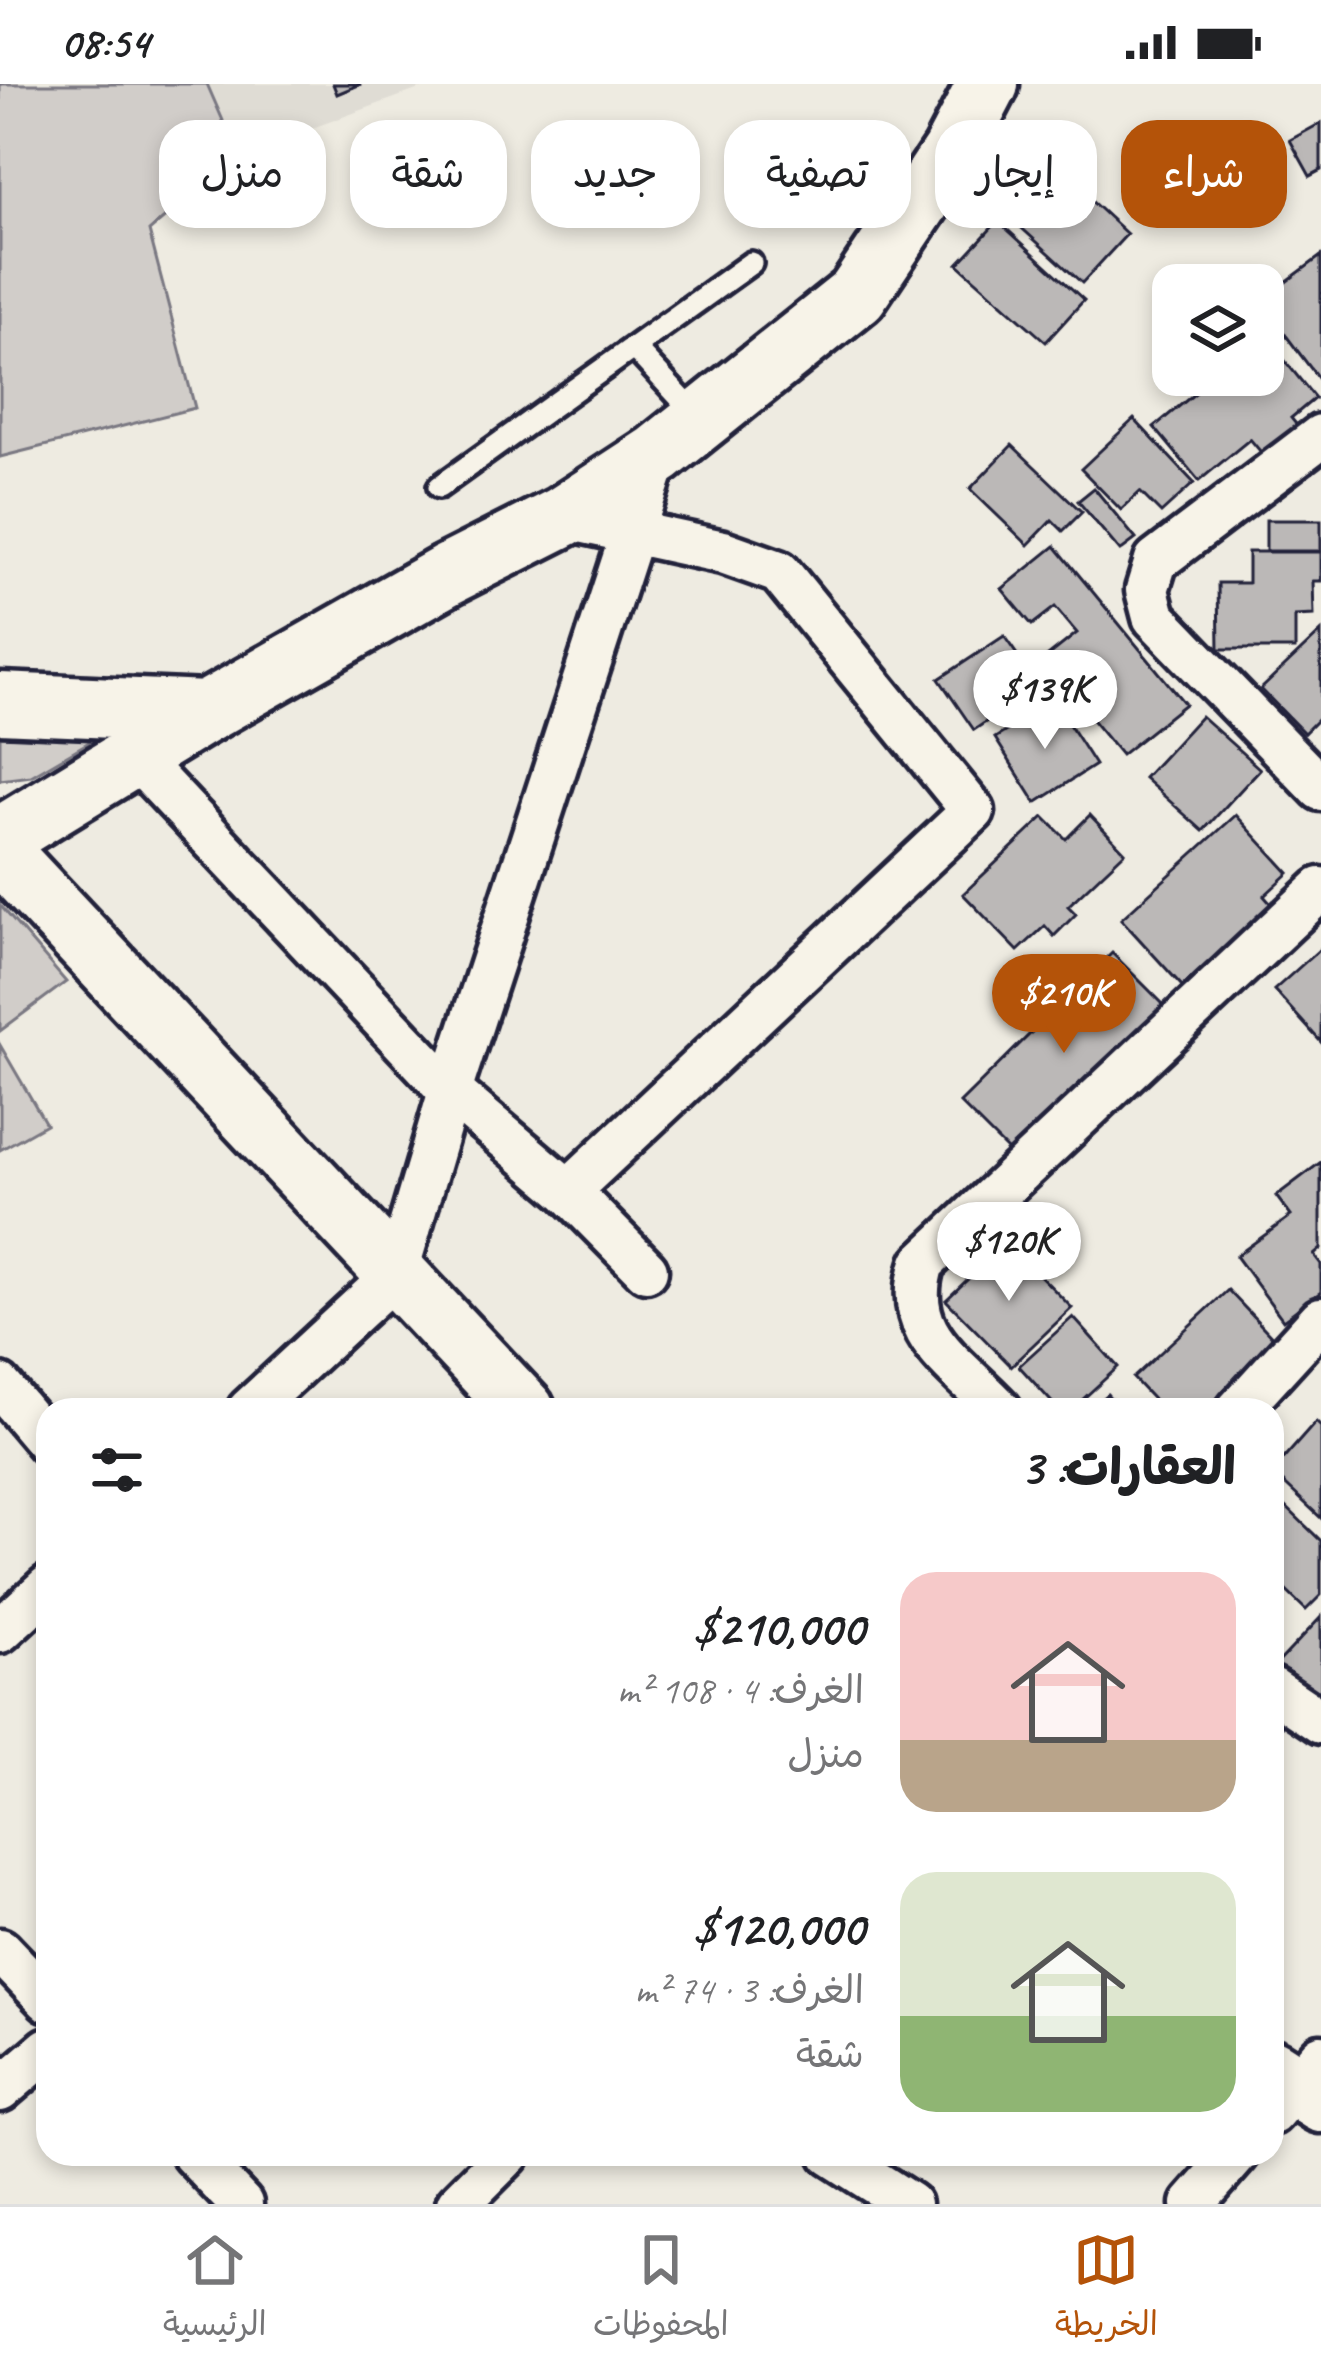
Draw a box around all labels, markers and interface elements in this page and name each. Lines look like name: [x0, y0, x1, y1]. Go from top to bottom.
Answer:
text: 08:54: [60, 14, 149, 71]
chip: منزل: [159, 120, 326, 228]
chip: شقة: [350, 120, 507, 228]
chip: جديد: [531, 120, 700, 228]
chip: تصفية: [724, 120, 911, 228]
chip: إيجار: [935, 120, 1097, 228]
chip: شراء: [1121, 120, 1287, 228]
map controls: [1152, 264, 1284, 396]
button: layers: [1152, 264, 1284, 396]
pin: $139K: [961, 650, 1129, 752]
text: $139K: [1000, 664, 1090, 713]
pin: $210K: [980, 954, 1148, 1056]
text: $210K: [1019, 968, 1109, 1017]
pin: $120K: [925, 1202, 1093, 1304]
text: $120K: [964, 1216, 1054, 1265]
text: العقارات: 3: [1020, 1435, 1236, 1499]
icon: filters: [84, 1437, 150, 1503]
text: $210,000: [693, 1596, 864, 1660]
icon: home: [996, 1620, 1140, 1764]
text: الغرف: 4 · 108 m²: [617, 1666, 864, 1715]
text: منزل: [787, 1730, 864, 1779]
text: $120,000: [693, 1896, 864, 1960]
icon: home: [996, 1920, 1140, 2064]
text: الغرف: 3 · 74 m²: [634, 1966, 864, 2015]
text: شقة: [796, 2030, 864, 2079]
tab: الرئيسية: [163, 2227, 267, 2353]
tab: المحفوظات: [593, 2227, 729, 2353]
tab: الخريطة: [1055, 2227, 1158, 2353]

